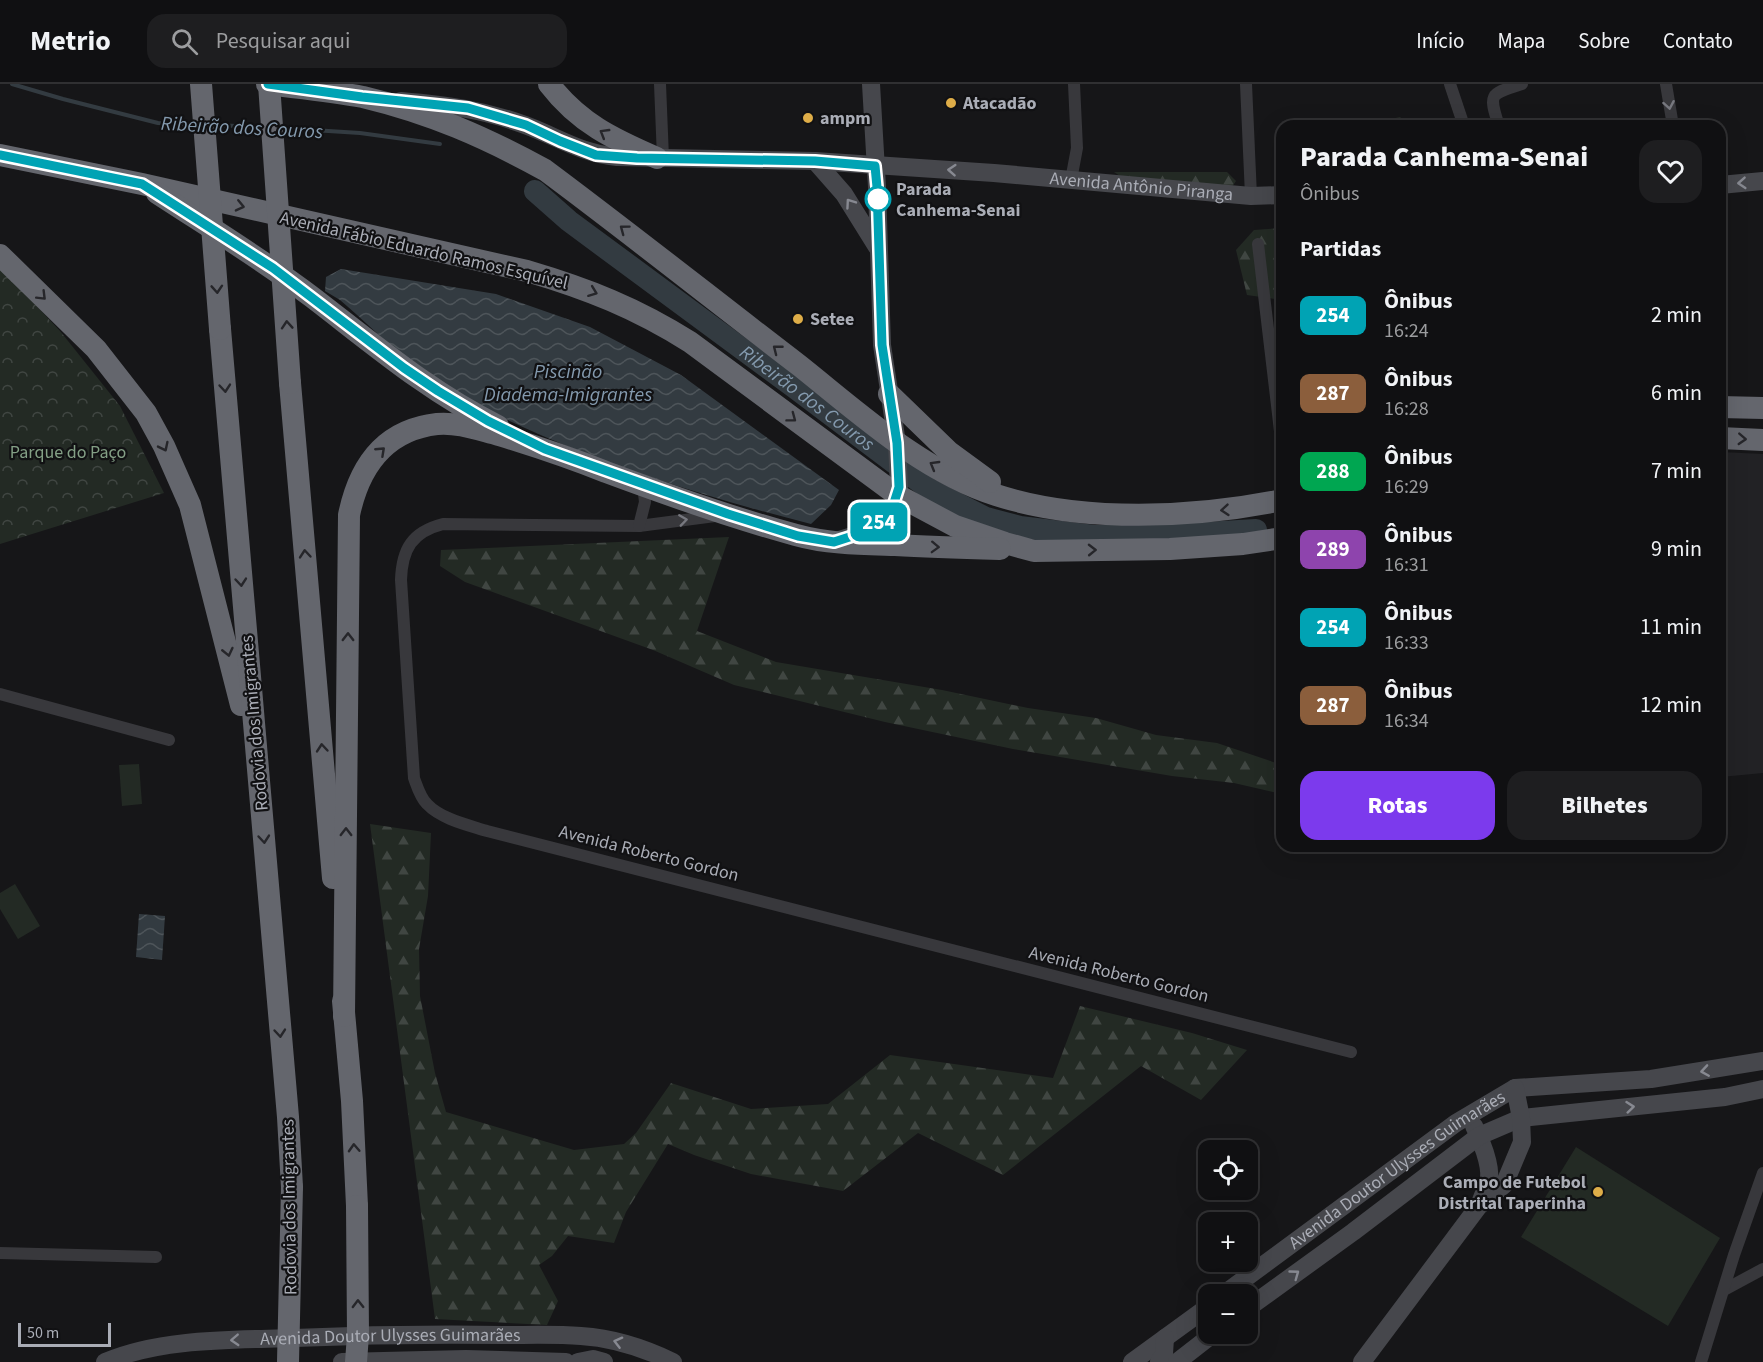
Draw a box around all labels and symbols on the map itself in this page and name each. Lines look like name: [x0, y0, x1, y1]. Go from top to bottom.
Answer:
place label: Atacadão: [962, 91, 1037, 116]
marker: Atacadão: [944, 96, 958, 110]
one-way arrow: [1663, 100, 1675, 110]
place label: ampm: [820, 106, 871, 131]
water label: Ribeirão dos Couros: [160, 110, 324, 146]
marker: ampm: [801, 111, 815, 125]
one-way arrow: [600, 129, 610, 140]
one-way arrow: [948, 164, 957, 177]
street label: Avenida Antônio Piranga: [1049, 166, 1234, 207]
one-way arrow: [1737, 176, 1746, 189]
place label: Parada Canhema-Senai: [896, 177, 1020, 223]
marker: Parada Canhema-Senai: [865, 186, 891, 212]
one-way arrow: [846, 198, 857, 209]
one-way arrow: [235, 199, 245, 212]
street label: Avenida Fábio Eduardo Ramos Esquível: [278, 205, 570, 296]
one-way arrow: [619, 226, 630, 237]
one-way arrow: [210, 284, 223, 293]
one-way arrow: [587, 285, 598, 297]
one-way arrow: [35, 288, 46, 299]
place label: Setee: [810, 307, 854, 332]
marker: Setee: [791, 312, 805, 326]
one-way arrow: [280, 320, 293, 329]
water label: Ribeirão dos Couros: [733, 339, 880, 458]
one-way arrow: [773, 346, 784, 357]
water label: Piscinão Diadema-Imigrantes: [484, 358, 652, 409]
one-way arrow: [218, 383, 231, 392]
one-way arrow: [786, 410, 797, 421]
one-way arrow: [1737, 432, 1746, 445]
park label: Parque do Paço: [10, 440, 126, 465]
one-way arrow: [156, 440, 168, 451]
one-way arrow: [374, 447, 384, 458]
one-way arrow: [930, 461, 940, 472]
line badge: 254: [844, 502, 914, 542]
one-way arrow: [1220, 503, 1229, 516]
one-way arrow: [679, 514, 688, 527]
one-way arrow: [930, 541, 939, 553]
one-way arrow: [1088, 544, 1097, 556]
one-way arrow: [299, 550, 312, 559]
one-way arrow: [235, 578, 248, 587]
one-way arrow: [342, 632, 354, 641]
street label: Rodovia dos Imigrantes: [234, 634, 275, 812]
one-way arrow: [221, 647, 234, 657]
one-way arrow: [316, 744, 329, 753]
street label: Avenida Roberto Gordon: [556, 819, 741, 888]
one-way arrow: [340, 827, 352, 836]
one-way arrow: [257, 835, 270, 844]
street label: Avenida Roberto Gordon: [1026, 940, 1211, 1009]
one-way arrow: [274, 1029, 287, 1038]
one-way arrow: [1701, 1064, 1710, 1076]
street label: Avenida Doutor Ulysses Guimarães: [1283, 1085, 1510, 1255]
one-way arrow: [1626, 1101, 1635, 1114]
street label: Rodovia dos Imigrantes: [275, 1119, 304, 1295]
one-way arrow: [347, 1143, 360, 1152]
place label: Campo de Futebol Distrital Taperinha: [1438, 1170, 1586, 1216]
marker: Campo de Futebol Distrital Taperinha: [1591, 1185, 1605, 1199]
one-way arrow: [1289, 1270, 1300, 1281]
one-way arrow: [352, 1299, 364, 1308]
scale bar: [18, 1320, 111, 1348]
street label: Avenida Doutor Ulysses Guimarães: [260, 1323, 521, 1352]
one-way arrow: [230, 1334, 239, 1347]
one-way arrow: [613, 1337, 623, 1350]

